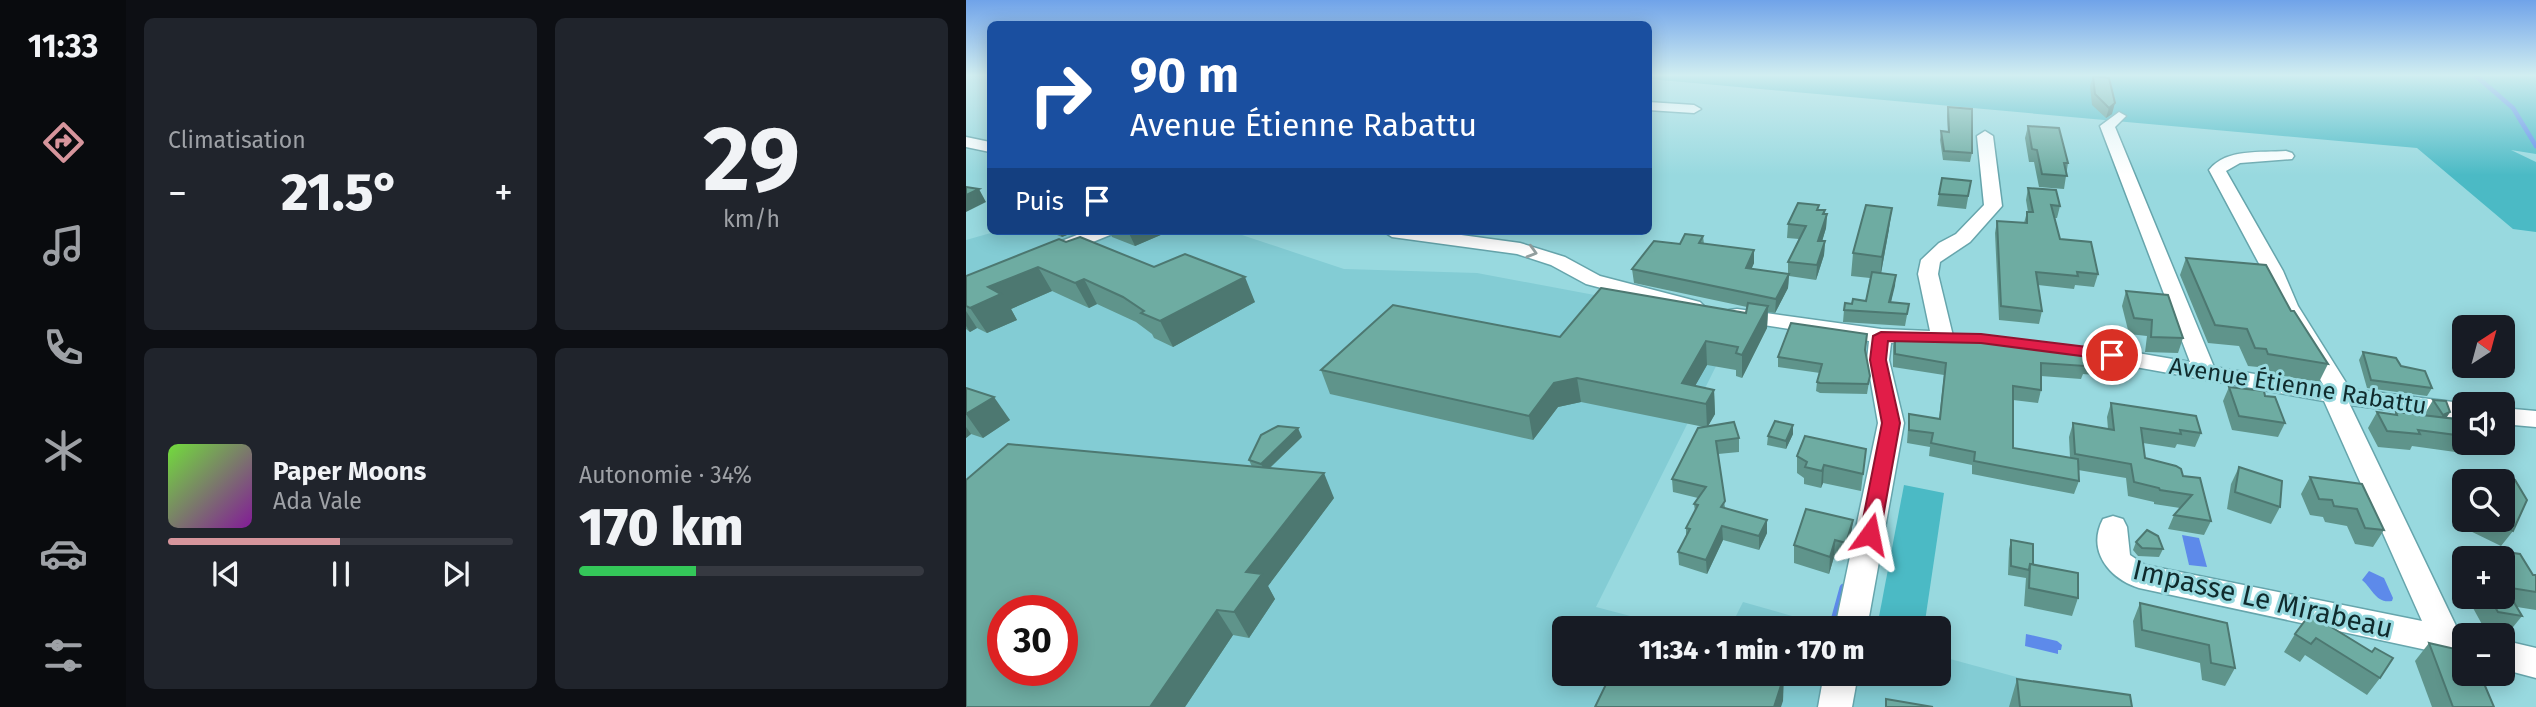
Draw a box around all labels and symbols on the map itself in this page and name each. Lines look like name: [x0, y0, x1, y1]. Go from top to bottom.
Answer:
one-way arrow: [1526, 244, 1538, 259]
north arrow: [2452, 315, 2515, 378]
pin: [2082, 325, 2142, 385]
street label: Avenue Étienne Rabattu: [2167, 351, 2429, 420]
position arrow: [1833, 497, 1907, 571]
street label: Impasse Le Mirabeau: [2130, 553, 2396, 645]
speed limit sign: 30: [987, 595, 1078, 686]

